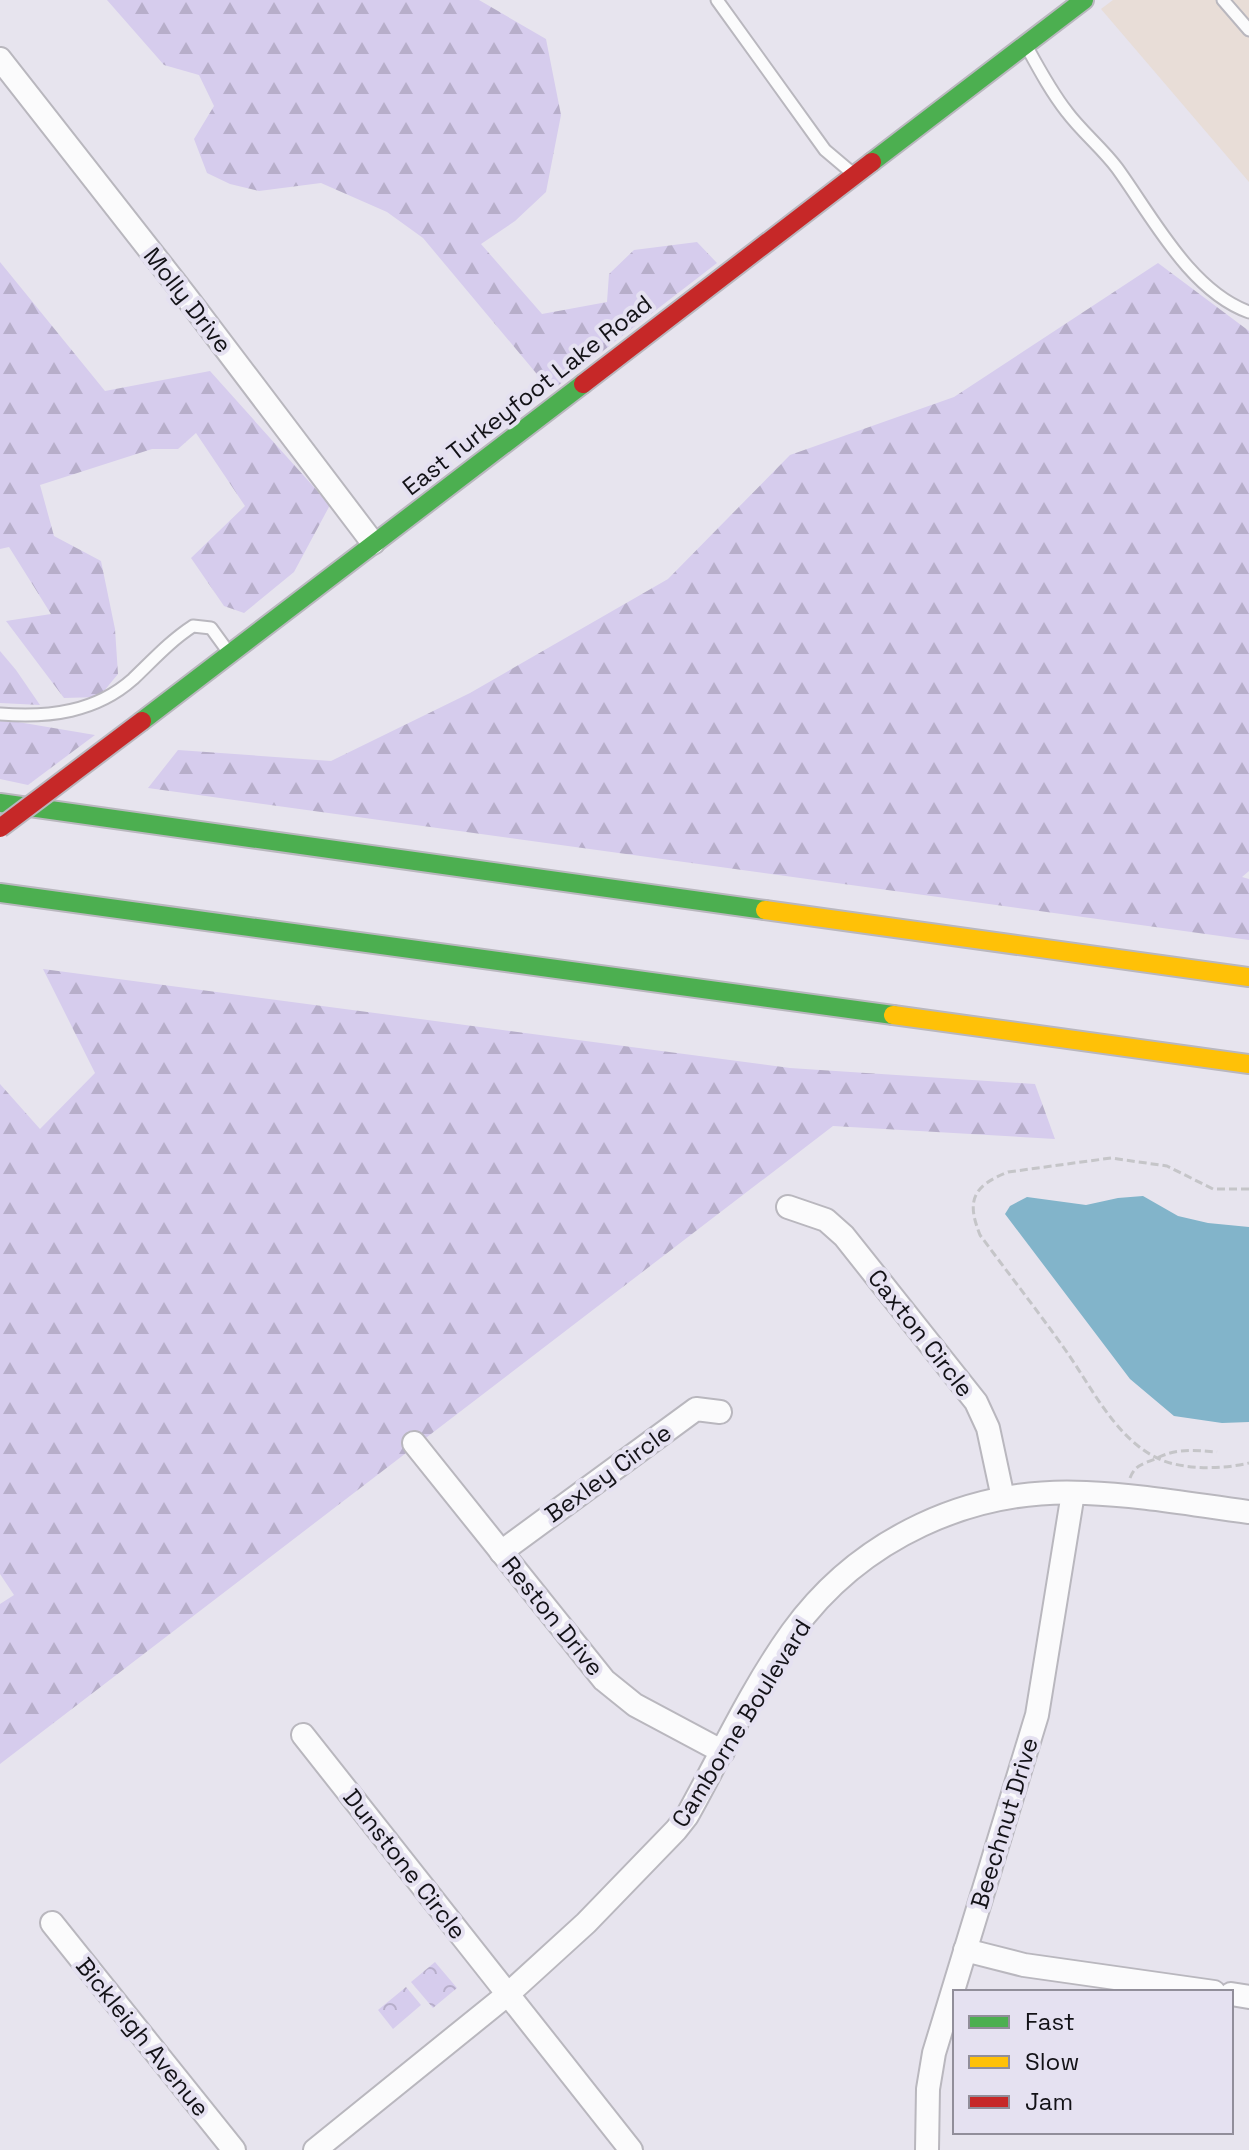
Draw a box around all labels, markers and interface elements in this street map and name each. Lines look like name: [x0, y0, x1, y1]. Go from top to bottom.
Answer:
street label: Molly Drive: [137, 241, 239, 359]
street label: East Turkeyfoot Lake Road: [396, 288, 658, 502]
street label: Caxton Circle: [861, 1263, 981, 1403]
street label: Bexley Circle: [539, 1417, 677, 1529]
street label: Reston Drive: [495, 1550, 611, 1682]
street label: Camborne Boulevard: [664, 1613, 818, 1833]
street label: Beechnut Drive: [963, 1734, 1045, 1912]
street label: Dunstone Circle: [337, 1783, 473, 1945]
street label: Bickleigh Avenue: [69, 1951, 217, 2123]
legend: [953, 1990, 1233, 2134]
text: Fast: [1025, 2006, 1075, 2037]
text: Slow: [1025, 2046, 1079, 2077]
text: Jam: [1025, 2086, 1073, 2117]

